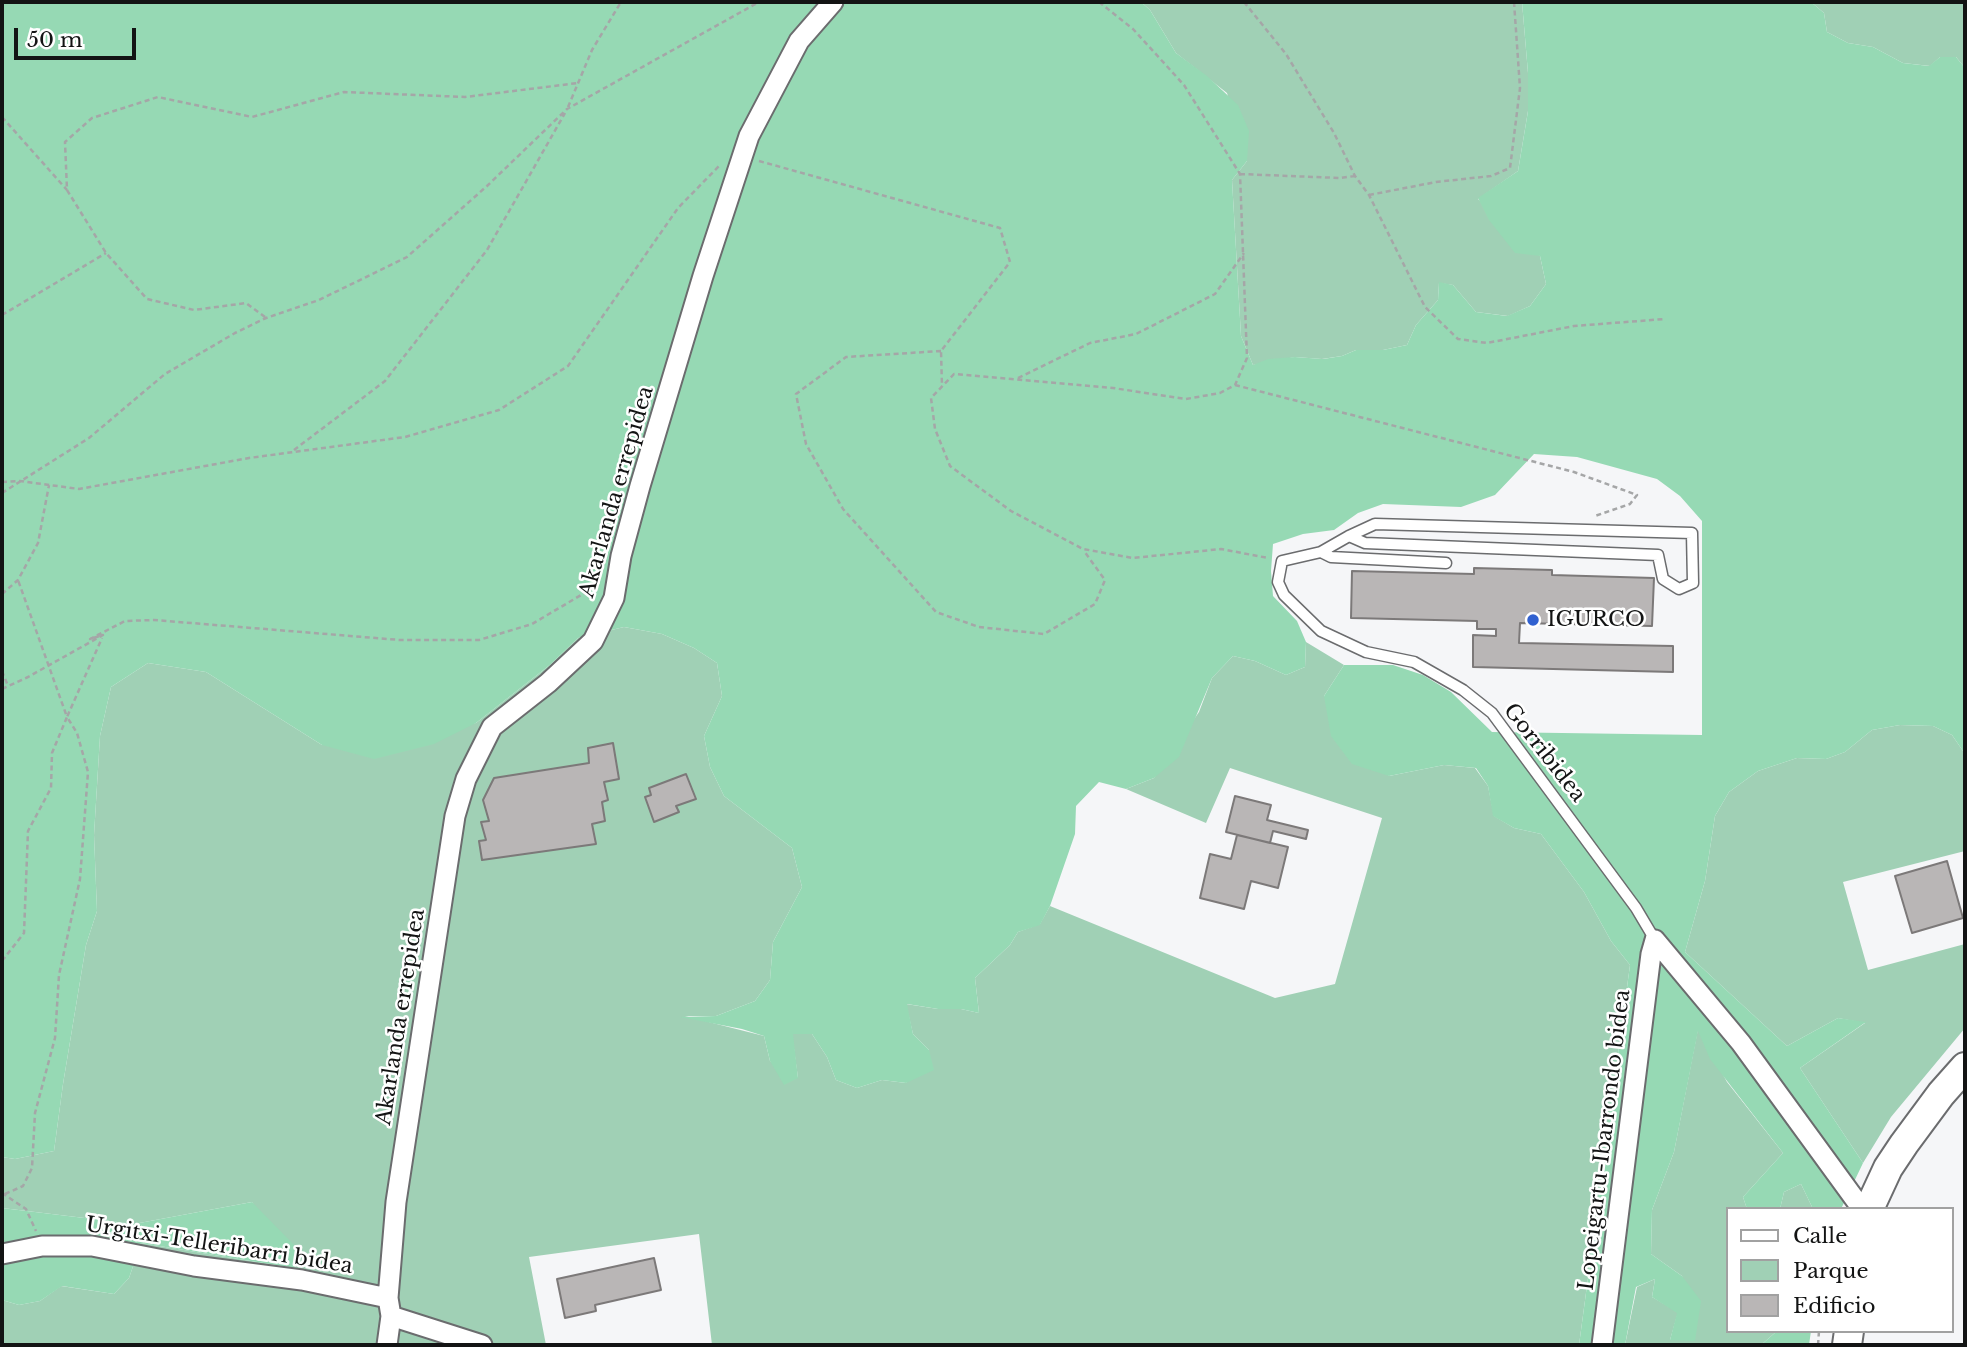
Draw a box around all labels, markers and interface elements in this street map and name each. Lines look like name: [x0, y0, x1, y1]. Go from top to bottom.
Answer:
scale bar: [18, 14, 140, 58]
text: 50 m: [27, 27, 82, 53]
street label: Akarlanda errepidea: [575, 383, 659, 601]
place label: IGURCO: [1547, 607, 1645, 633]
marker: IGURCO: [1525, 612, 1541, 628]
street label: Gorribidea: [1498, 699, 1590, 807]
street label: Akarlanda errepidea: [371, 907, 431, 1127]
street label: Lopeigartu-Ibarrondo bidea: [1574, 988, 1636, 1292]
legend: [1726, 1207, 1953, 1333]
street label: Urgitxi-Telleribarri bidea: [84, 1212, 354, 1280]
text: Calle: [1793, 1223, 1847, 1249]
text: Parque: [1793, 1258, 1868, 1284]
text: Edificio: [1793, 1293, 1875, 1319]

